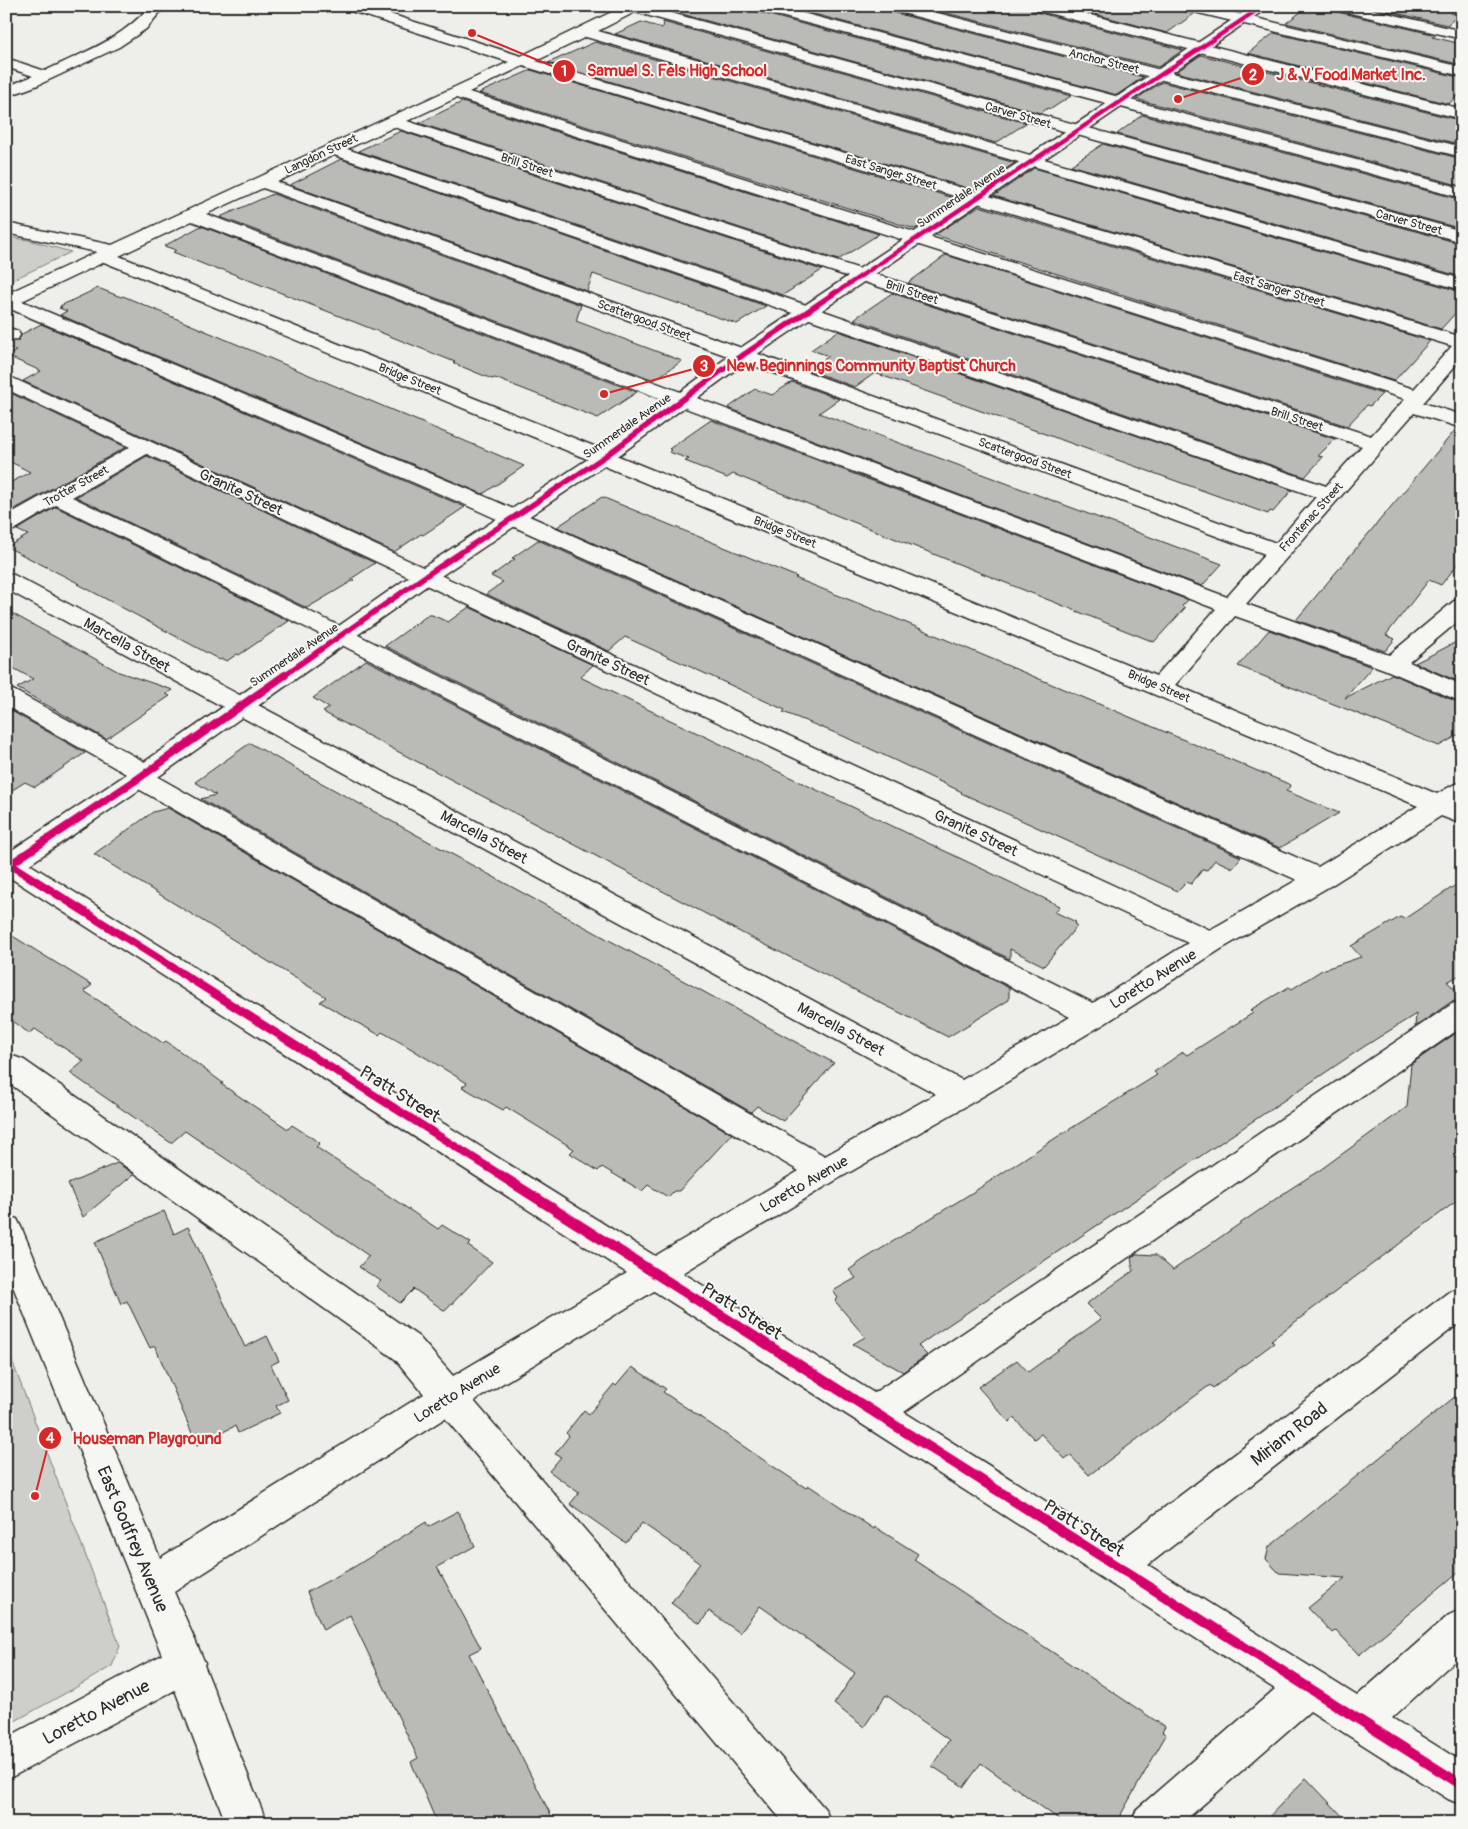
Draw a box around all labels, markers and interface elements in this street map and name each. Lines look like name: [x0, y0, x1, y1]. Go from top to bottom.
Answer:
street label: Anchor Street: [1067, 45, 1141, 78]
callout: Samuel S. Fels High School: [552, 55, 777, 86]
callout: J & V Food Market Inc.: [1241, 59, 1435, 90]
text: Samuel S. Fels High School: [587, 61, 767, 81]
text: 1: [561, 62, 567, 81]
text: J & V Food Market Inc.: [1276, 65, 1426, 85]
text: 2: [1249, 66, 1257, 85]
street label: Carver Street: [983, 99, 1053, 132]
street label: Langdon Street: [282, 131, 360, 178]
street label: Brill Street: [499, 150, 555, 181]
street label: East Sanger Street: [843, 151, 939, 194]
street label: Summerdale Avenue: [914, 161, 1009, 232]
street label: Carver Street: [1374, 206, 1444, 239]
street label: East Sanger Street: [1231, 268, 1327, 311]
street label: Brill Street: [884, 277, 940, 308]
street label: Scattergood Street: [595, 297, 693, 344]
callout: New Beginnings Community Baptist Church: [691, 350, 1026, 381]
text: New Beginnings Community Baptist Church: [726, 356, 1016, 376]
text: 3: [700, 357, 708, 376]
street label: Bridge Street: [376, 360, 443, 399]
street label: Summerdale Avenue: [581, 390, 674, 462]
street label: Brill Street: [1269, 404, 1325, 435]
street label: Scattergood Street: [976, 435, 1074, 482]
street label: Trotter Street: [41, 462, 111, 510]
street label: Granite Street: [196, 465, 287, 521]
street label: Frontenac Street: [1276, 479, 1347, 555]
street label: Bridge Street: [751, 513, 818, 552]
street label: Marcella Street: [80, 614, 174, 678]
street label: Summerdale Avenue: [247, 620, 342, 691]
street label: Granite Street: [563, 635, 654, 691]
street label: Bridge Street: [1125, 667, 1192, 706]
street label: Marcella Street: [437, 806, 532, 869]
street label: Granite Street: [931, 806, 1022, 862]
street label: Loretto Avenue: [1106, 945, 1201, 1014]
street label: Marcella Street: [794, 998, 889, 1061]
street label: Pratt Street: [355, 1061, 445, 1129]
street label: Loretto Avenue: [757, 1151, 852, 1217]
street label: Pratt Street: [697, 1278, 787, 1346]
street label: Loretto Avenue: [410, 1359, 505, 1428]
street label: Miriam Road: [1246, 1397, 1332, 1472]
callout: Houseman Playground: [37, 1423, 231, 1454]
text: 4: [46, 1429, 55, 1448]
text: Houseman Playground: [72, 1429, 222, 1449]
street label: East Godfrey Avenue: [91, 1463, 174, 1616]
street label: Pratt Street: [1039, 1495, 1129, 1563]
street label: Loretto Avenue: [39, 1674, 154, 1750]

